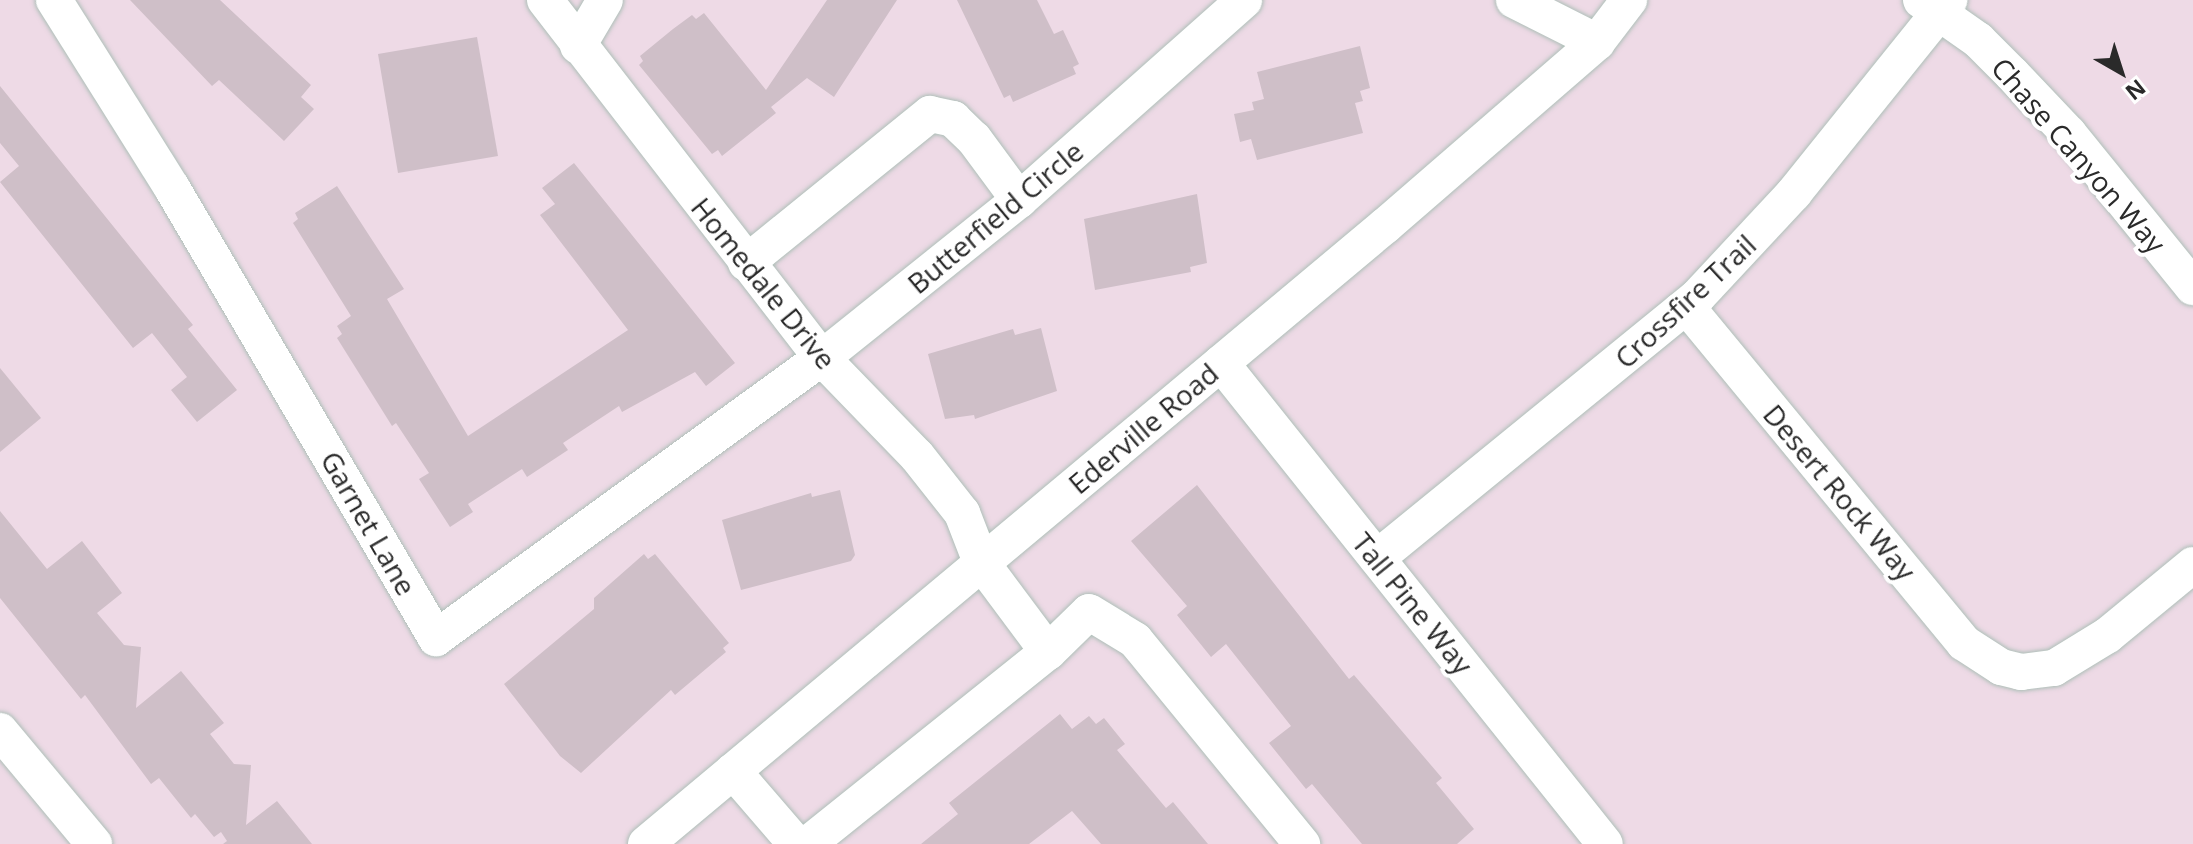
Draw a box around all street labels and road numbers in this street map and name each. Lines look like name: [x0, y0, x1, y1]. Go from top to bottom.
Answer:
street label: Chase Canyon Way: [1985, 50, 2173, 260]
street label: Butterfield Circle: [901, 134, 1089, 300]
street label: Homedale Drive: [685, 191, 843, 375]
street label: Crossfire Trail: [1608, 227, 1762, 375]
street label: Ederville Road: [1061, 356, 1225, 500]
street label: Desert Rock Way: [1757, 397, 1923, 587]
street label: Garnet Lane: [314, 445, 424, 601]
street label: Tall Pine Way: [1346, 526, 1480, 680]

